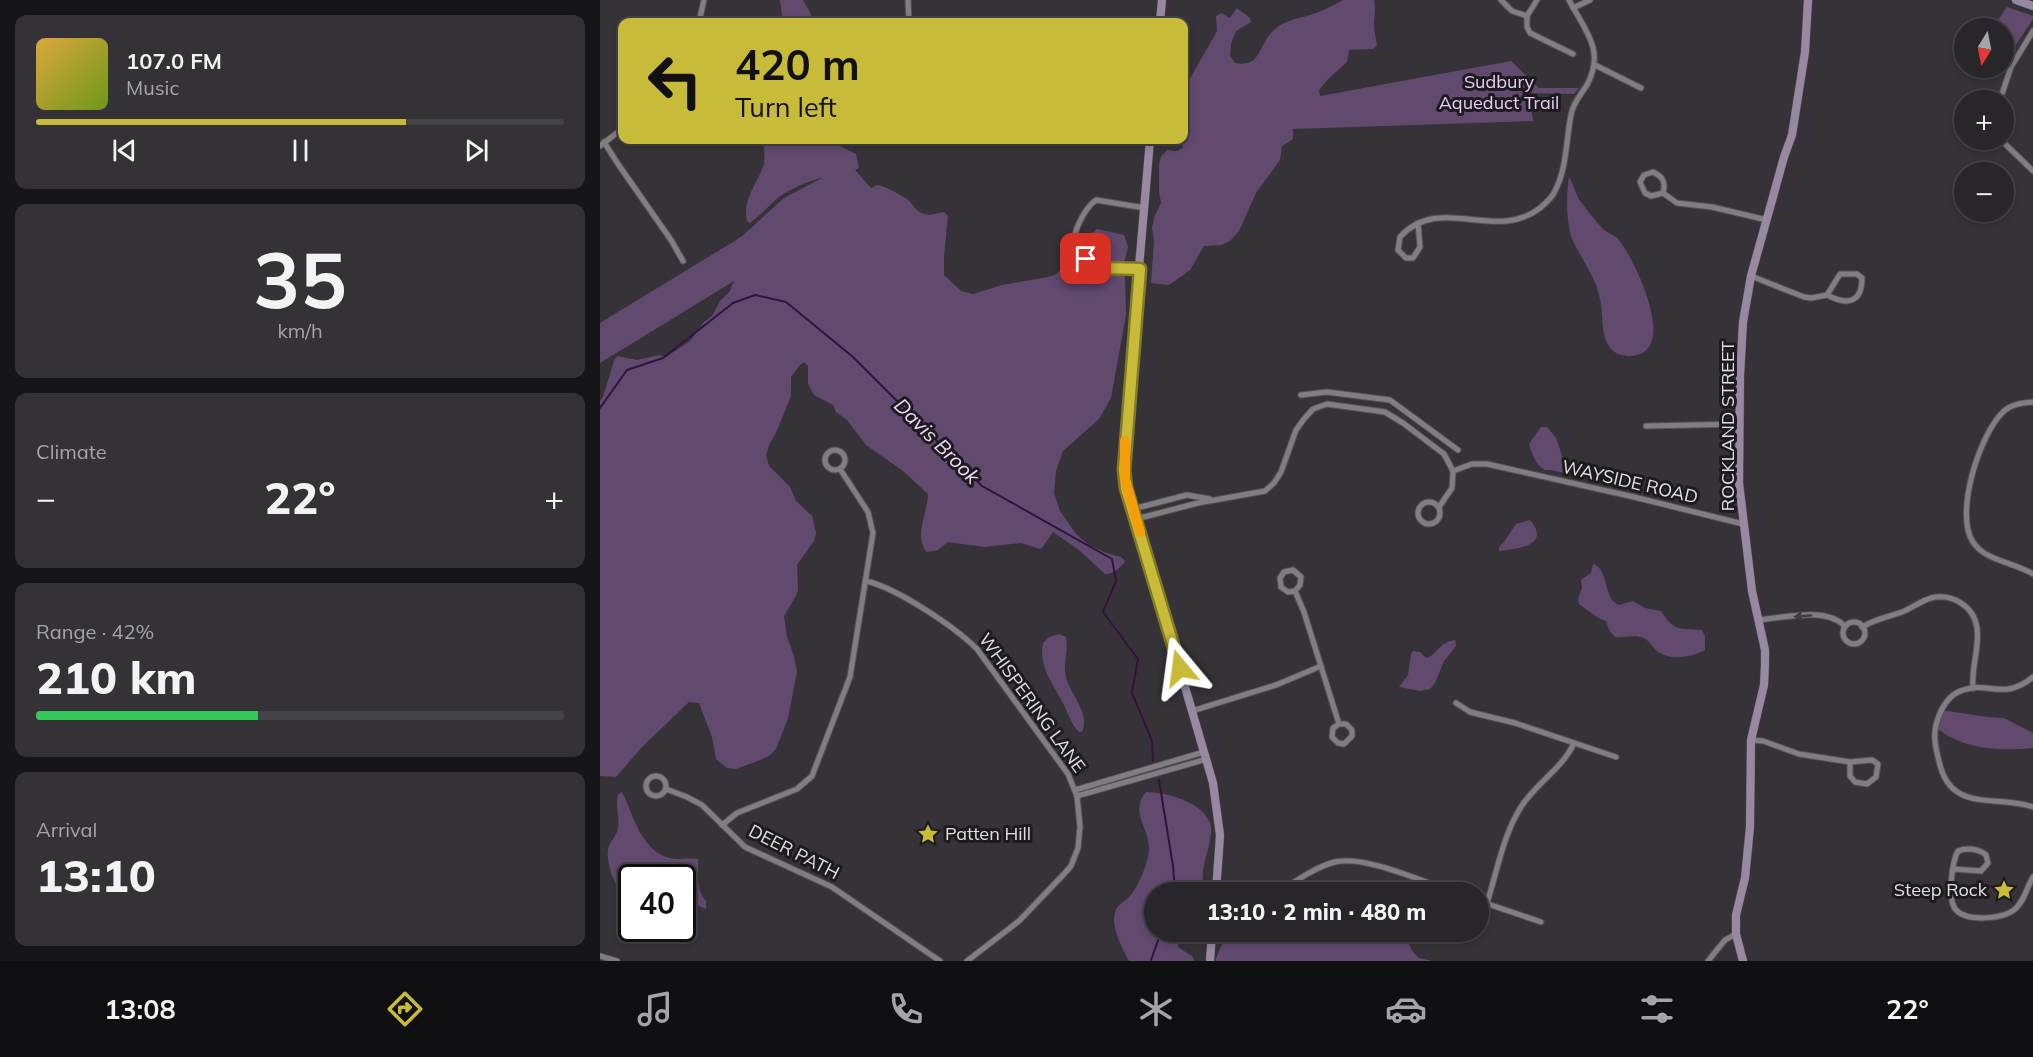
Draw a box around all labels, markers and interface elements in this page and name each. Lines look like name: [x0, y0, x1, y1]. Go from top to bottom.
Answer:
north arrow: [1954, 18, 2014, 78]
map controls: [1954, 18, 2014, 222]
text: 420 m: [735, 38, 860, 91]
icon: left: [636, 42, 714, 120]
text: 107.0 FM: [126, 47, 222, 75]
park label: Sudbury Aqueduct Trail: [1439, 70, 1559, 114]
text: Music: [126, 75, 179, 100]
text: Turn left: [735, 90, 837, 124]
button: +: [1954, 90, 2014, 150]
icon: previous: [108, 134, 141, 167]
icon: pause: [284, 134, 317, 167]
icon: next: [460, 134, 493, 167]
button: −: [1954, 162, 2014, 222]
text: 35: [253, 230, 347, 328]
pin: [1060, 233, 1111, 284]
icon: arrive: [1069, 242, 1102, 275]
text: km/h: [277, 318, 323, 343]
street label: ROCKLAND STREET: [1716, 341, 1739, 511]
water label: Davis Brook: [889, 392, 986, 489]
text: Climate: [36, 439, 107, 464]
street label: WAYSIDE ROAD: [1560, 455, 1700, 508]
text: 22°: [264, 469, 336, 525]
text: −: [36, 477, 56, 518]
text: +: [544, 477, 564, 518]
one-way arrow: [1794, 611, 1813, 621]
text: Range · 42%: [36, 619, 154, 644]
street label: WHISPERING LANE: [974, 628, 1091, 777]
position arrow: [1148, 636, 1212, 700]
text: 210 km: [36, 649, 197, 705]
text: Arrival: [36, 817, 97, 842]
street label: DEER PATH: [745, 819, 843, 884]
place icon: Patten Hill: [916, 822, 940, 846]
place label: Patten Hill: [945, 822, 1031, 845]
text: 13:10: [36, 847, 156, 903]
speed limit sign: 40: [618, 864, 696, 942]
place label: Steep Rock: [1894, 878, 1988, 901]
place icon: Steep Rock: [1992, 878, 2016, 902]
text: 13:10 · 2 min · 480 m: [1207, 898, 1426, 926]
icon: directions: [384, 988, 426, 1030]
icon: music: [634, 988, 676, 1030]
icon: phone: [885, 988, 927, 1030]
icon: climate: [1135, 988, 1177, 1030]
icon: car: [1385, 988, 1427, 1030]
icon: filters: [1636, 988, 1678, 1030]
text: 13:08: [104, 992, 176, 1026]
text: 22°: [1886, 992, 1929, 1026]

